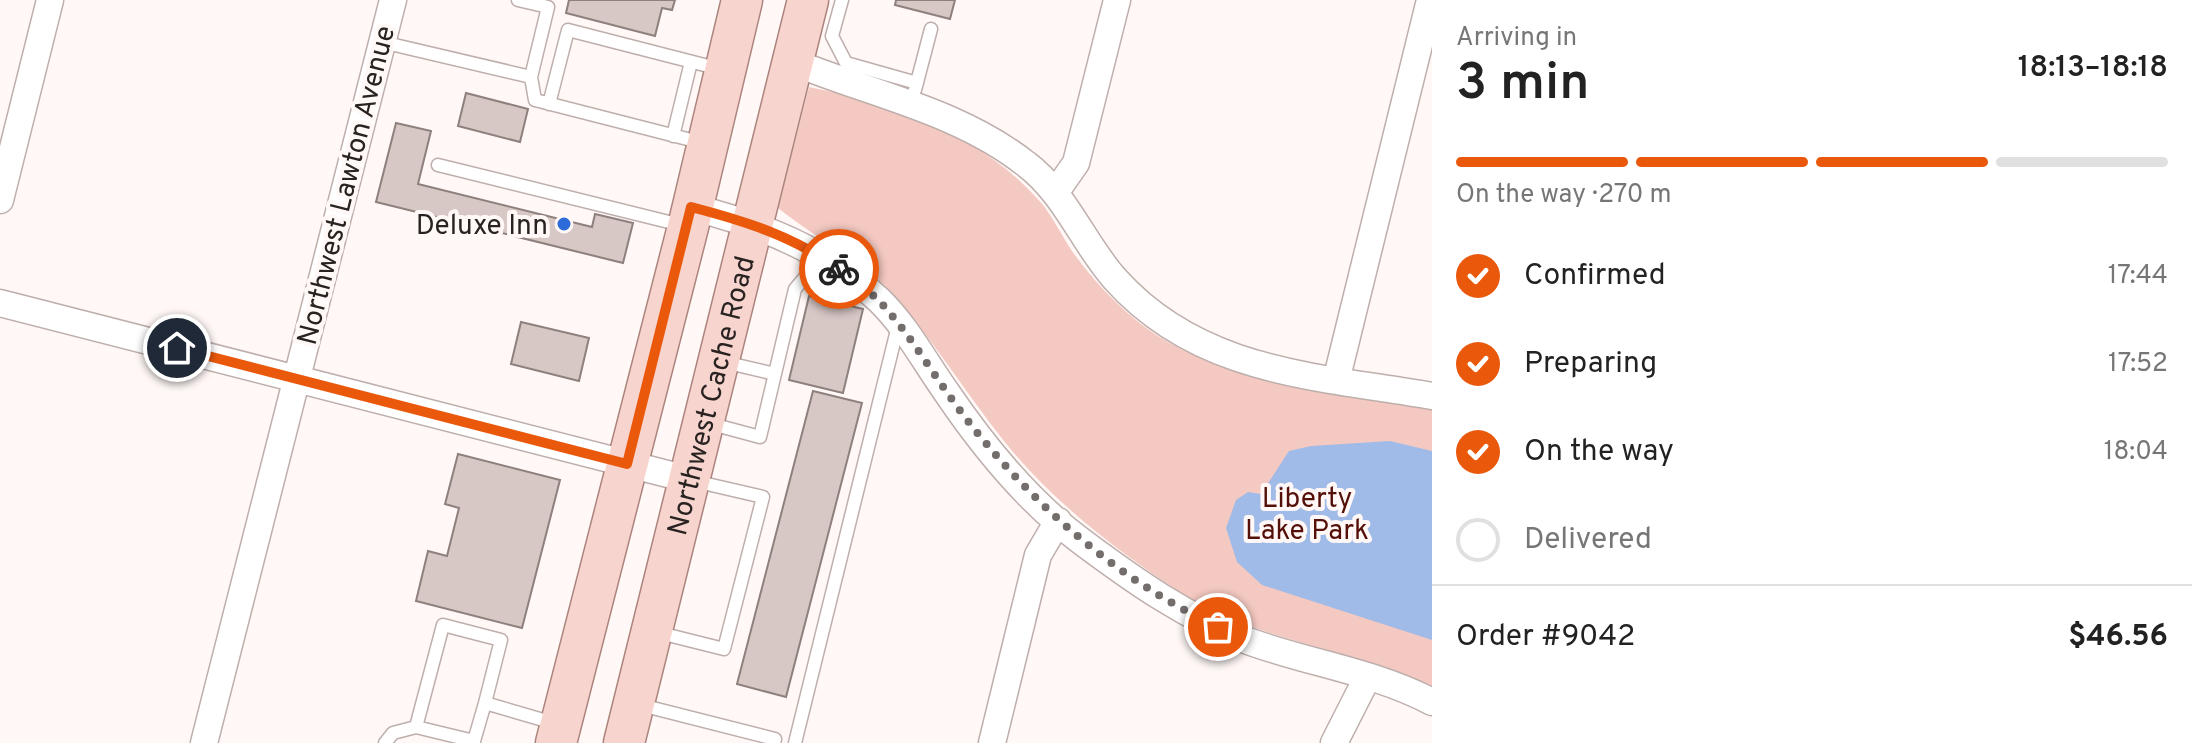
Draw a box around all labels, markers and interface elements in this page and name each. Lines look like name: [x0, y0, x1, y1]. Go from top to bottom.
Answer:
street label: Northwest Lawton Avenue: [291, 22, 405, 349]
text: Arriving in: [1456, 22, 1577, 55]
text: 18:13–18:18: [2018, 50, 2168, 87]
text: 3 min: [1456, 52, 1589, 118]
text: On the way · 270 m: [1456, 179, 1671, 212]
place label: Deluxe Inn: [416, 209, 548, 245]
marker: Deluxe Inn: [555, 215, 573, 233]
courier: [799, 229, 879, 309]
icon: bike: [817, 247, 861, 291]
street label: Northwest Cache Road: [661, 253, 765, 540]
icon: check: [1456, 254, 1500, 298]
text: Confirmed: [1524, 258, 1666, 295]
text: 17:44: [2108, 260, 2168, 293]
pin: [143, 314, 211, 382]
icon: home: [155, 326, 199, 370]
icon: check: [1456, 342, 1500, 386]
text: Preparing: [1524, 346, 1657, 383]
text: 17:52: [2108, 348, 2168, 381]
icon: check: [1456, 430, 1500, 474]
text: On the way: [1524, 434, 1674, 471]
text: 18:04: [2104, 436, 2168, 469]
park label: Liberty Lake Park: [1245, 482, 1369, 550]
text: Delivered: [1524, 522, 1652, 559]
pin: [1184, 593, 1252, 661]
icon: bag: [1196, 605, 1240, 649]
text: Order #9042: [1456, 619, 1635, 656]
text: $46.56: [2068, 619, 2168, 656]

